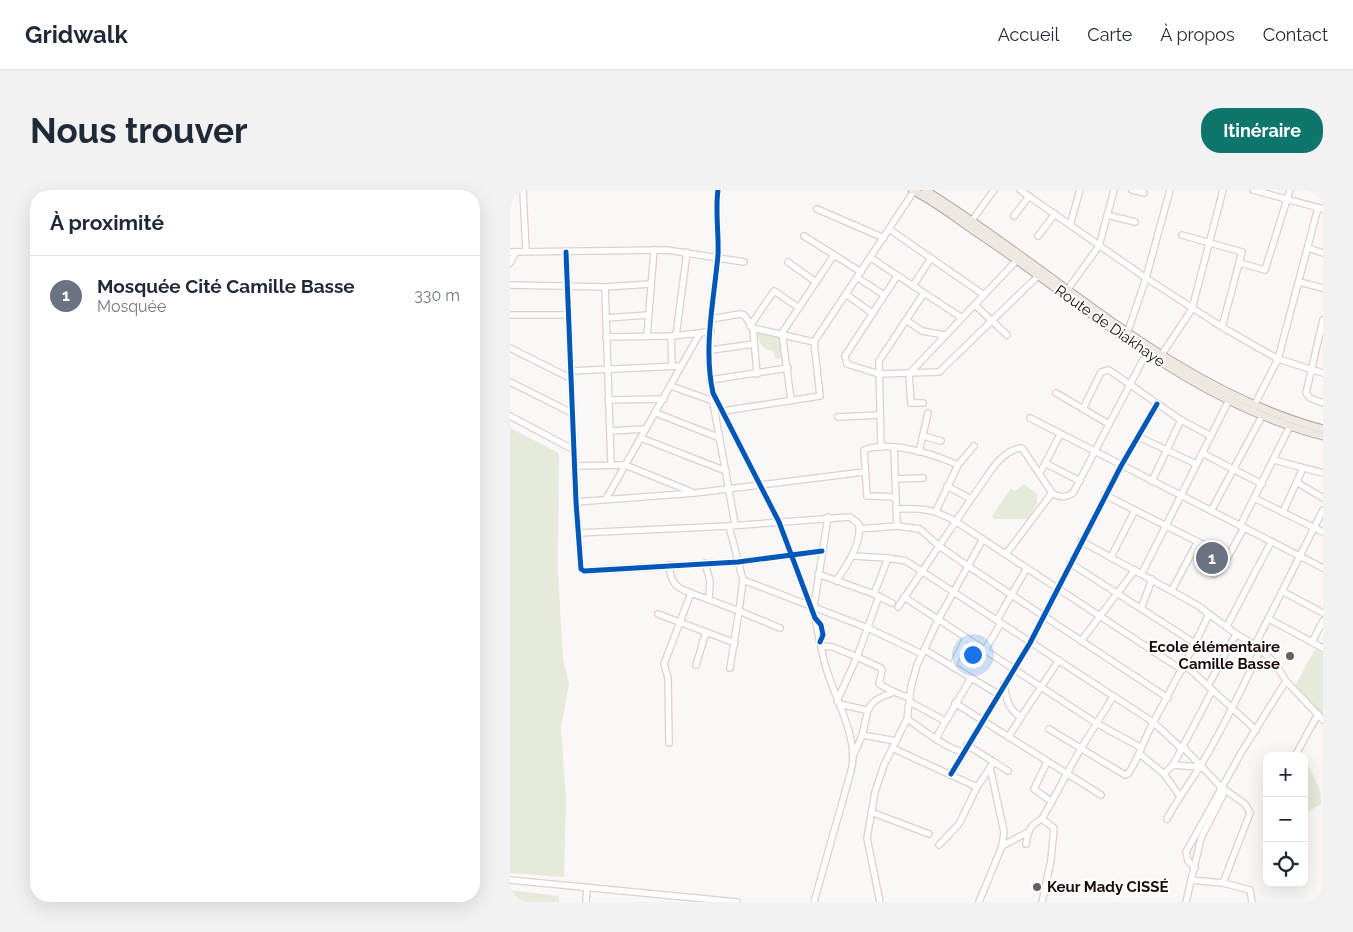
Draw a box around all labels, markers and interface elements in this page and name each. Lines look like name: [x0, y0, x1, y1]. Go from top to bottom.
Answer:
text: Gridwalk: [25, 20, 128, 49]
text: Accueil: [998, 24, 1059, 45]
text: Carte: [1087, 24, 1132, 45]
text: À propos: [1160, 24, 1235, 45]
text: Contact: [1263, 24, 1328, 45]
button: Itinéraire: [1201, 108, 1323, 153]
text: Nous trouver: [30, 110, 248, 151]
text: À proximité: [50, 210, 164, 235]
text: Mosquée Cité Camille Basse: [97, 275, 355, 297]
street label: Route de Diakhaye: [1051, 281, 1169, 371]
text: 1: [62, 286, 70, 305]
text: 330 m: [414, 286, 460, 305]
text: Mosquée: [97, 297, 166, 316]
pin: 1: [1196, 539, 1228, 577]
place label: Ecole élémentaire Camille Basse: [1149, 638, 1280, 673]
your location: [960, 642, 986, 668]
marker: Ecole élémentaire Camille Basse: [1284, 650, 1296, 662]
map controls: [1263, 752, 1308, 887]
button: +: [1263, 752, 1308, 797]
button: −: [1263, 797, 1308, 842]
button: locate: [1263, 842, 1308, 887]
place label: Keur Mady CISSÉ: [1047, 878, 1168, 896]
marker: Keur Mady CISSÉ: [1031, 881, 1043, 893]

